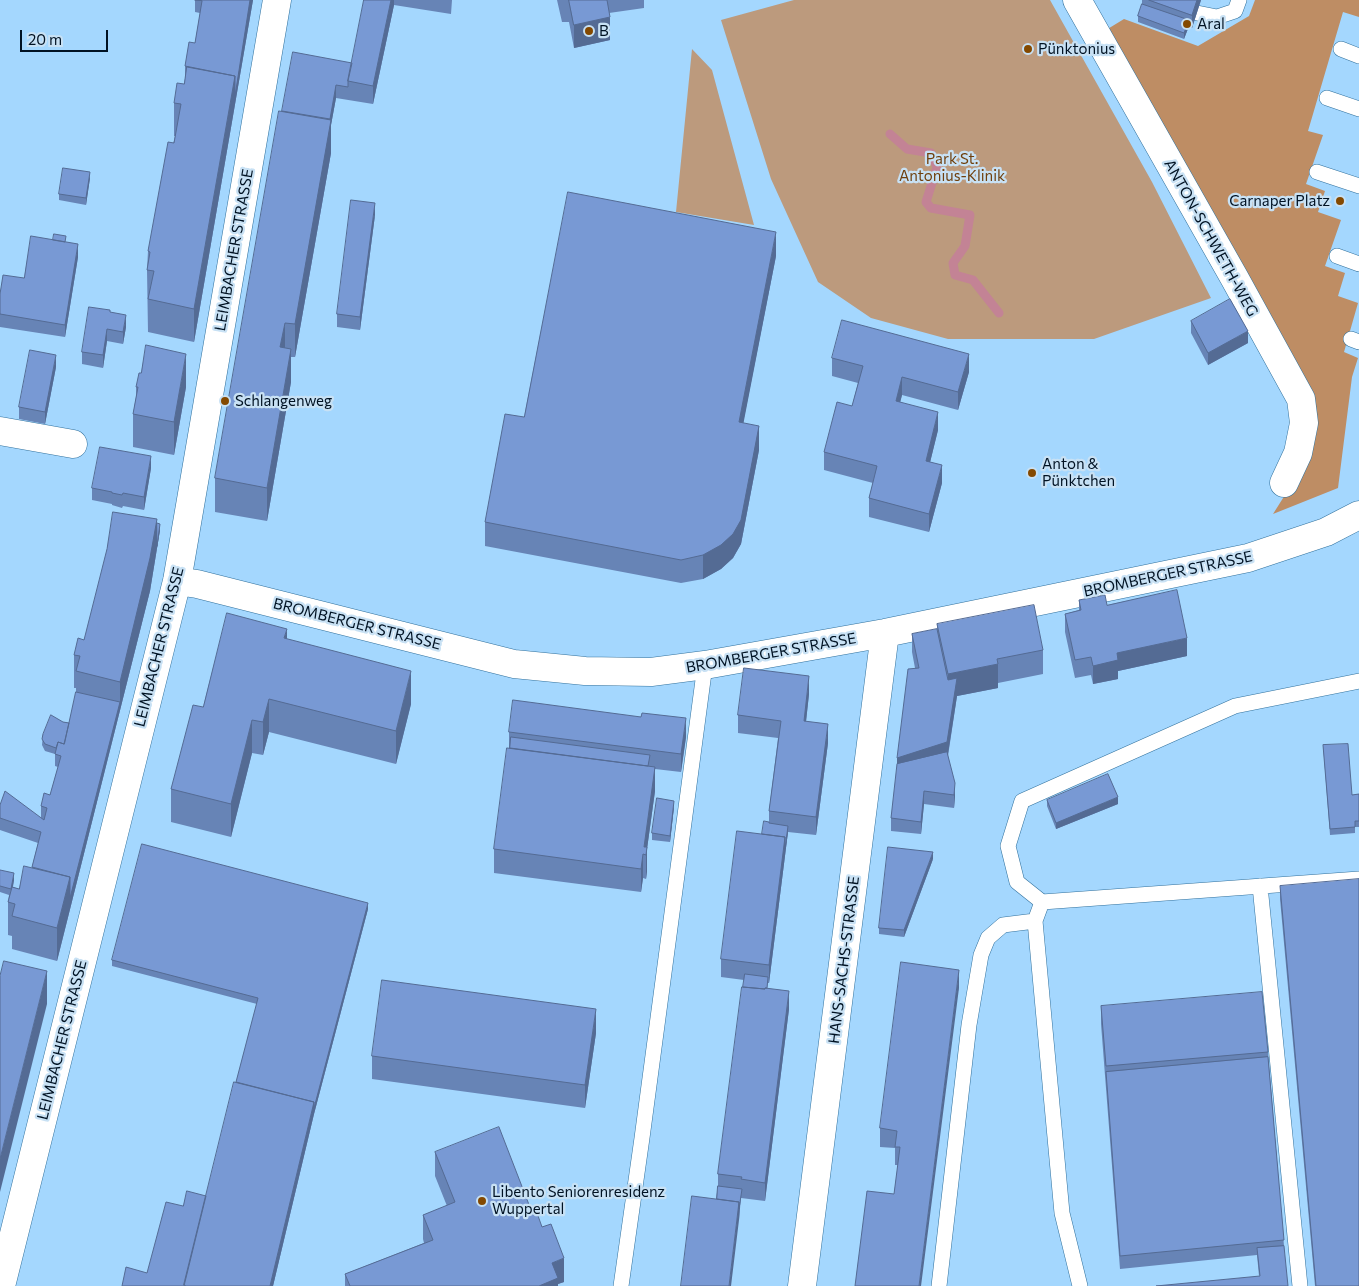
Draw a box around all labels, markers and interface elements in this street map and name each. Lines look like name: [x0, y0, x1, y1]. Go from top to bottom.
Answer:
place label: Aral: [1197, 15, 1225, 33]
marker: Aral: [1181, 18, 1193, 30]
scale bar: [22, 20, 110, 52]
place label: B: [599, 22, 609, 40]
marker: B: [583, 25, 595, 37]
text: 20 m: [28, 30, 62, 48]
place label: Pünktonius: [1038, 40, 1115, 58]
marker: Pünktonius: [1022, 43, 1034, 55]
park label: Park St. Antonius-Klinik: [899, 150, 1005, 185]
street label: ANTON-SCHWETH-WEG: [1160, 156, 1262, 320]
street label: LEIMBACHER STRASSE: [211, 168, 257, 332]
place label: Carnaper Platz: [1229, 192, 1330, 210]
marker: Carnaper Platz: [1334, 195, 1346, 207]
place label: Schlangenweg: [235, 392, 332, 410]
marker: Schlangenweg: [219, 395, 231, 407]
place label: Anton & Pünktchen: [1042, 455, 1115, 490]
marker: Anton & Pünktchen: [1026, 467, 1038, 479]
street label: BROMBERGER STRASSE: [1082, 547, 1254, 601]
street label: LEIMBACHER STRASSE: [130, 565, 188, 729]
street label: BROMBERGER STRASSE: [271, 594, 443, 654]
street label: BROMBERGER STRASSE: [685, 629, 857, 677]
street label: HANS-SACHS-STRASSE: [825, 875, 863, 1045]
street label: LEIMBACHER STRASSE: [33, 958, 91, 1122]
place label: Libento Seniorenresidenz Wuppertal: [492, 1183, 665, 1218]
marker: Libento Seniorenresidenz Wuppertal: [476, 1195, 488, 1207]

